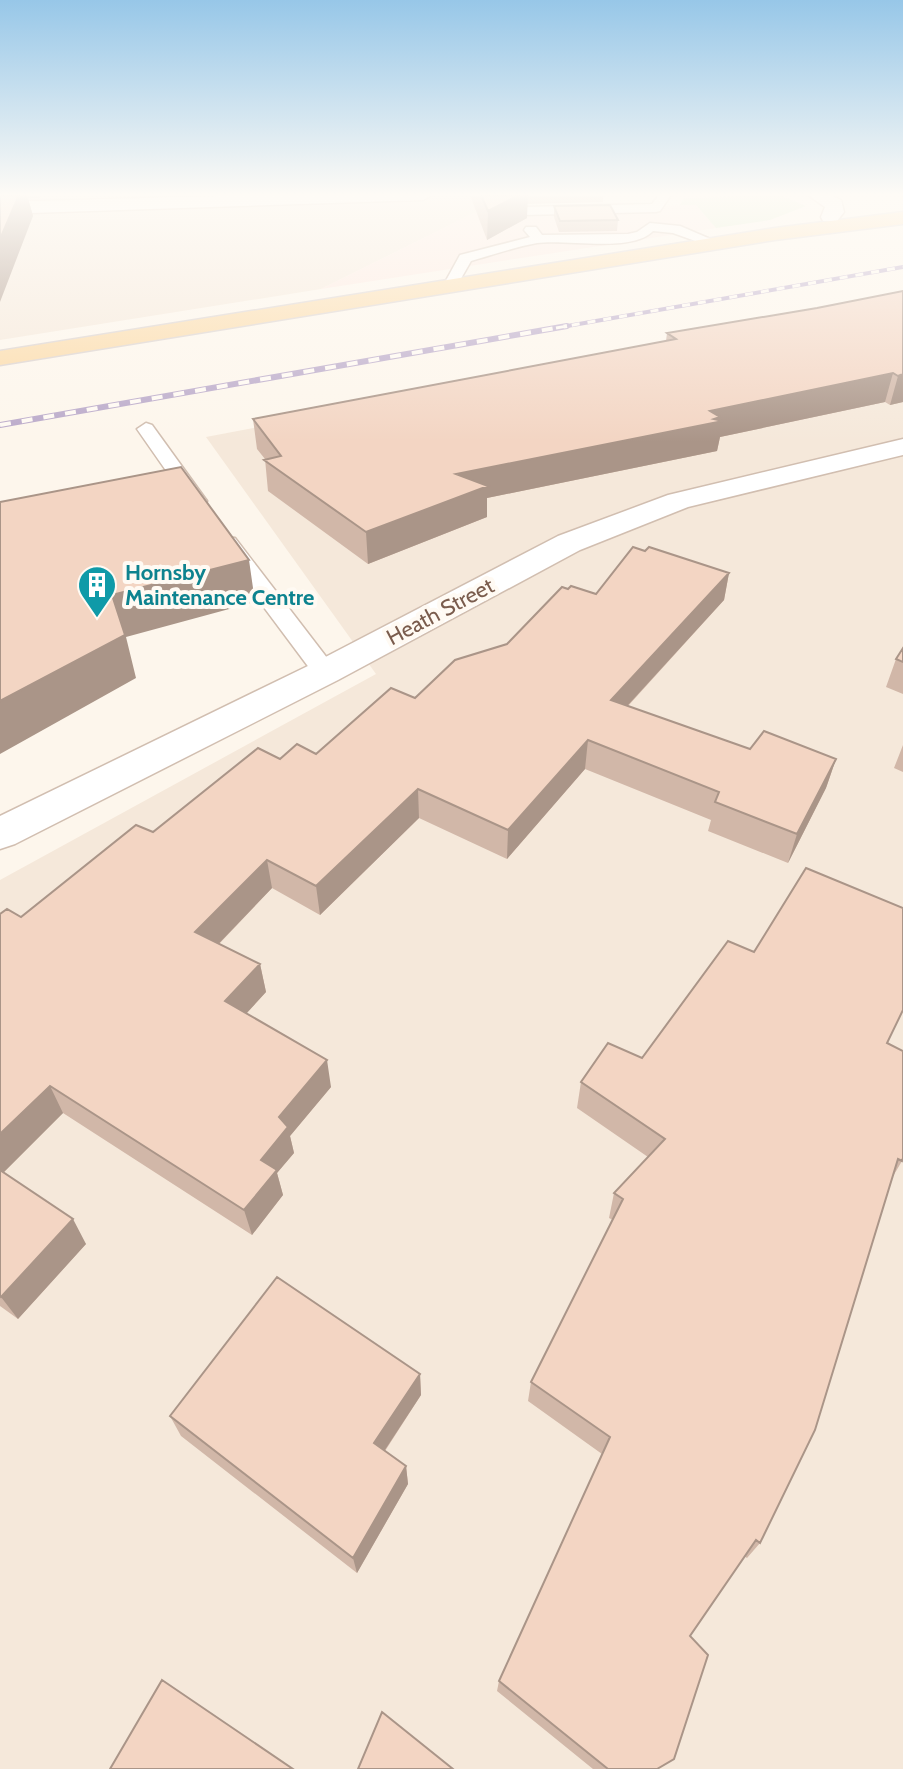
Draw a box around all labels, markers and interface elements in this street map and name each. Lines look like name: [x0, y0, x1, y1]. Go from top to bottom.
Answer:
place label: Hornsby Maintenance Centre: [125, 559, 314, 611]
building icon: Hornsby Maintenance Centre: [76, 564, 118, 619]
street label: Heath Street: [382, 572, 499, 651]

